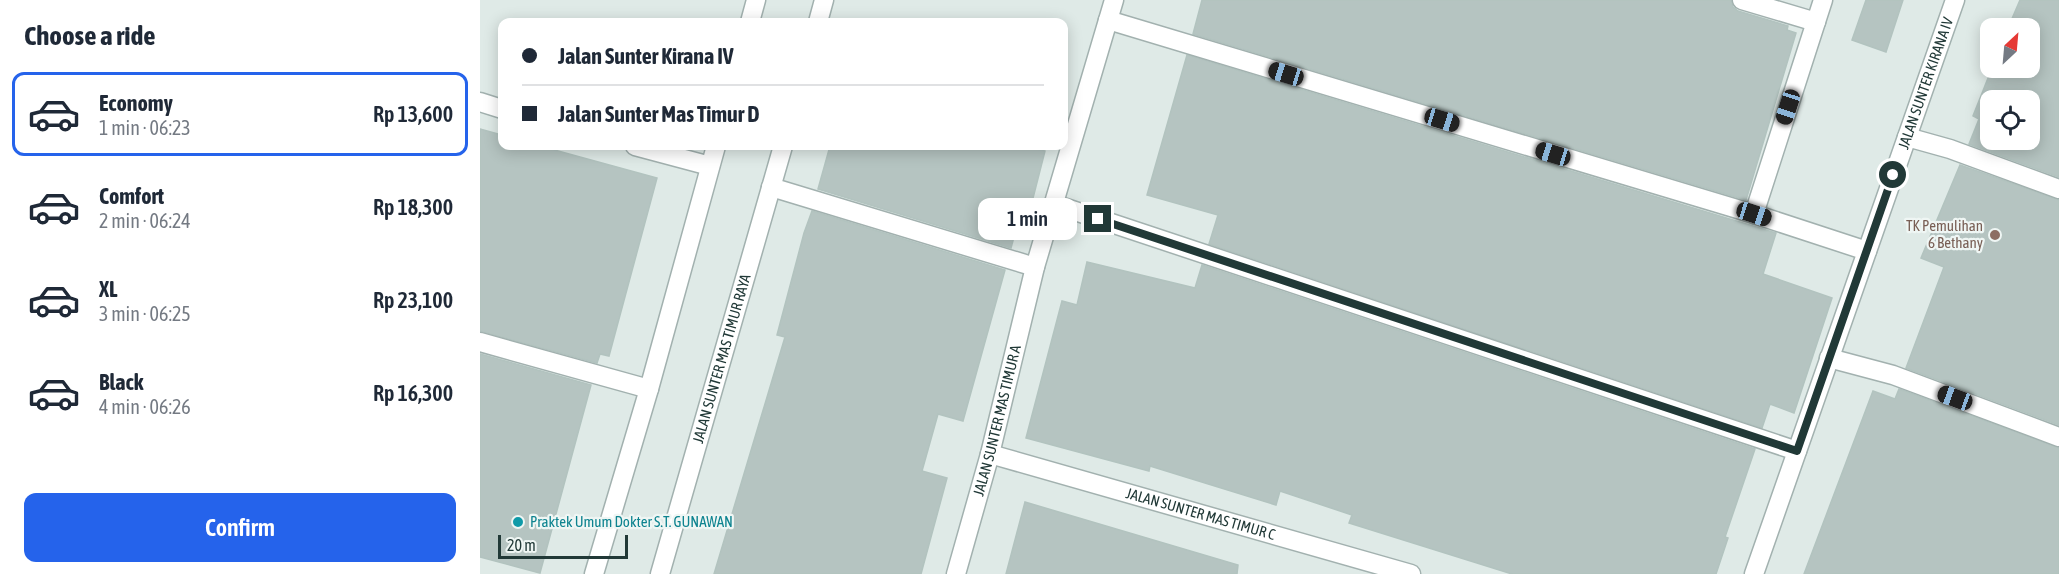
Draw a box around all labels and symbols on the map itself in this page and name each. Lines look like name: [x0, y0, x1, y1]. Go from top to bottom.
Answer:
street label: JALAN SUNTER KIRANA IV: [1894, 14, 1956, 151]
north arrow: [1980, 18, 2040, 78]
car: [1266, 60, 1306, 88]
car: [1774, 87, 1802, 127]
car: [1422, 106, 1462, 134]
car: [1533, 140, 1573, 168]
route start: [1879, 161, 1906, 188]
callout: 1 min: [978, 198, 1077, 240]
car: [1734, 200, 1774, 228]
route end: [1084, 205, 1111, 232]
place label: TK Pemulihan 6 Bethany: [1906, 217, 1983, 251]
marker: TK Pemulihan 6 Bethany: [1988, 228, 2002, 242]
street label: JALAN SUNTER MAS TIMUR RAYA: [689, 272, 754, 445]
street label: JALAN SUNTER MAS TIMUR A: [970, 343, 1024, 498]
car: [1935, 383, 1975, 413]
street label: JALAN SUNTER MAS TIMUR C: [1124, 484, 1278, 543]
place label: Praktek Umum Dokter S.T. GUNAWAN: [530, 513, 733, 530]
marker: Praktek Umum Dokter S.T. GUNAWAN: [511, 515, 525, 529]
scale bar: [498, 532, 628, 560]

